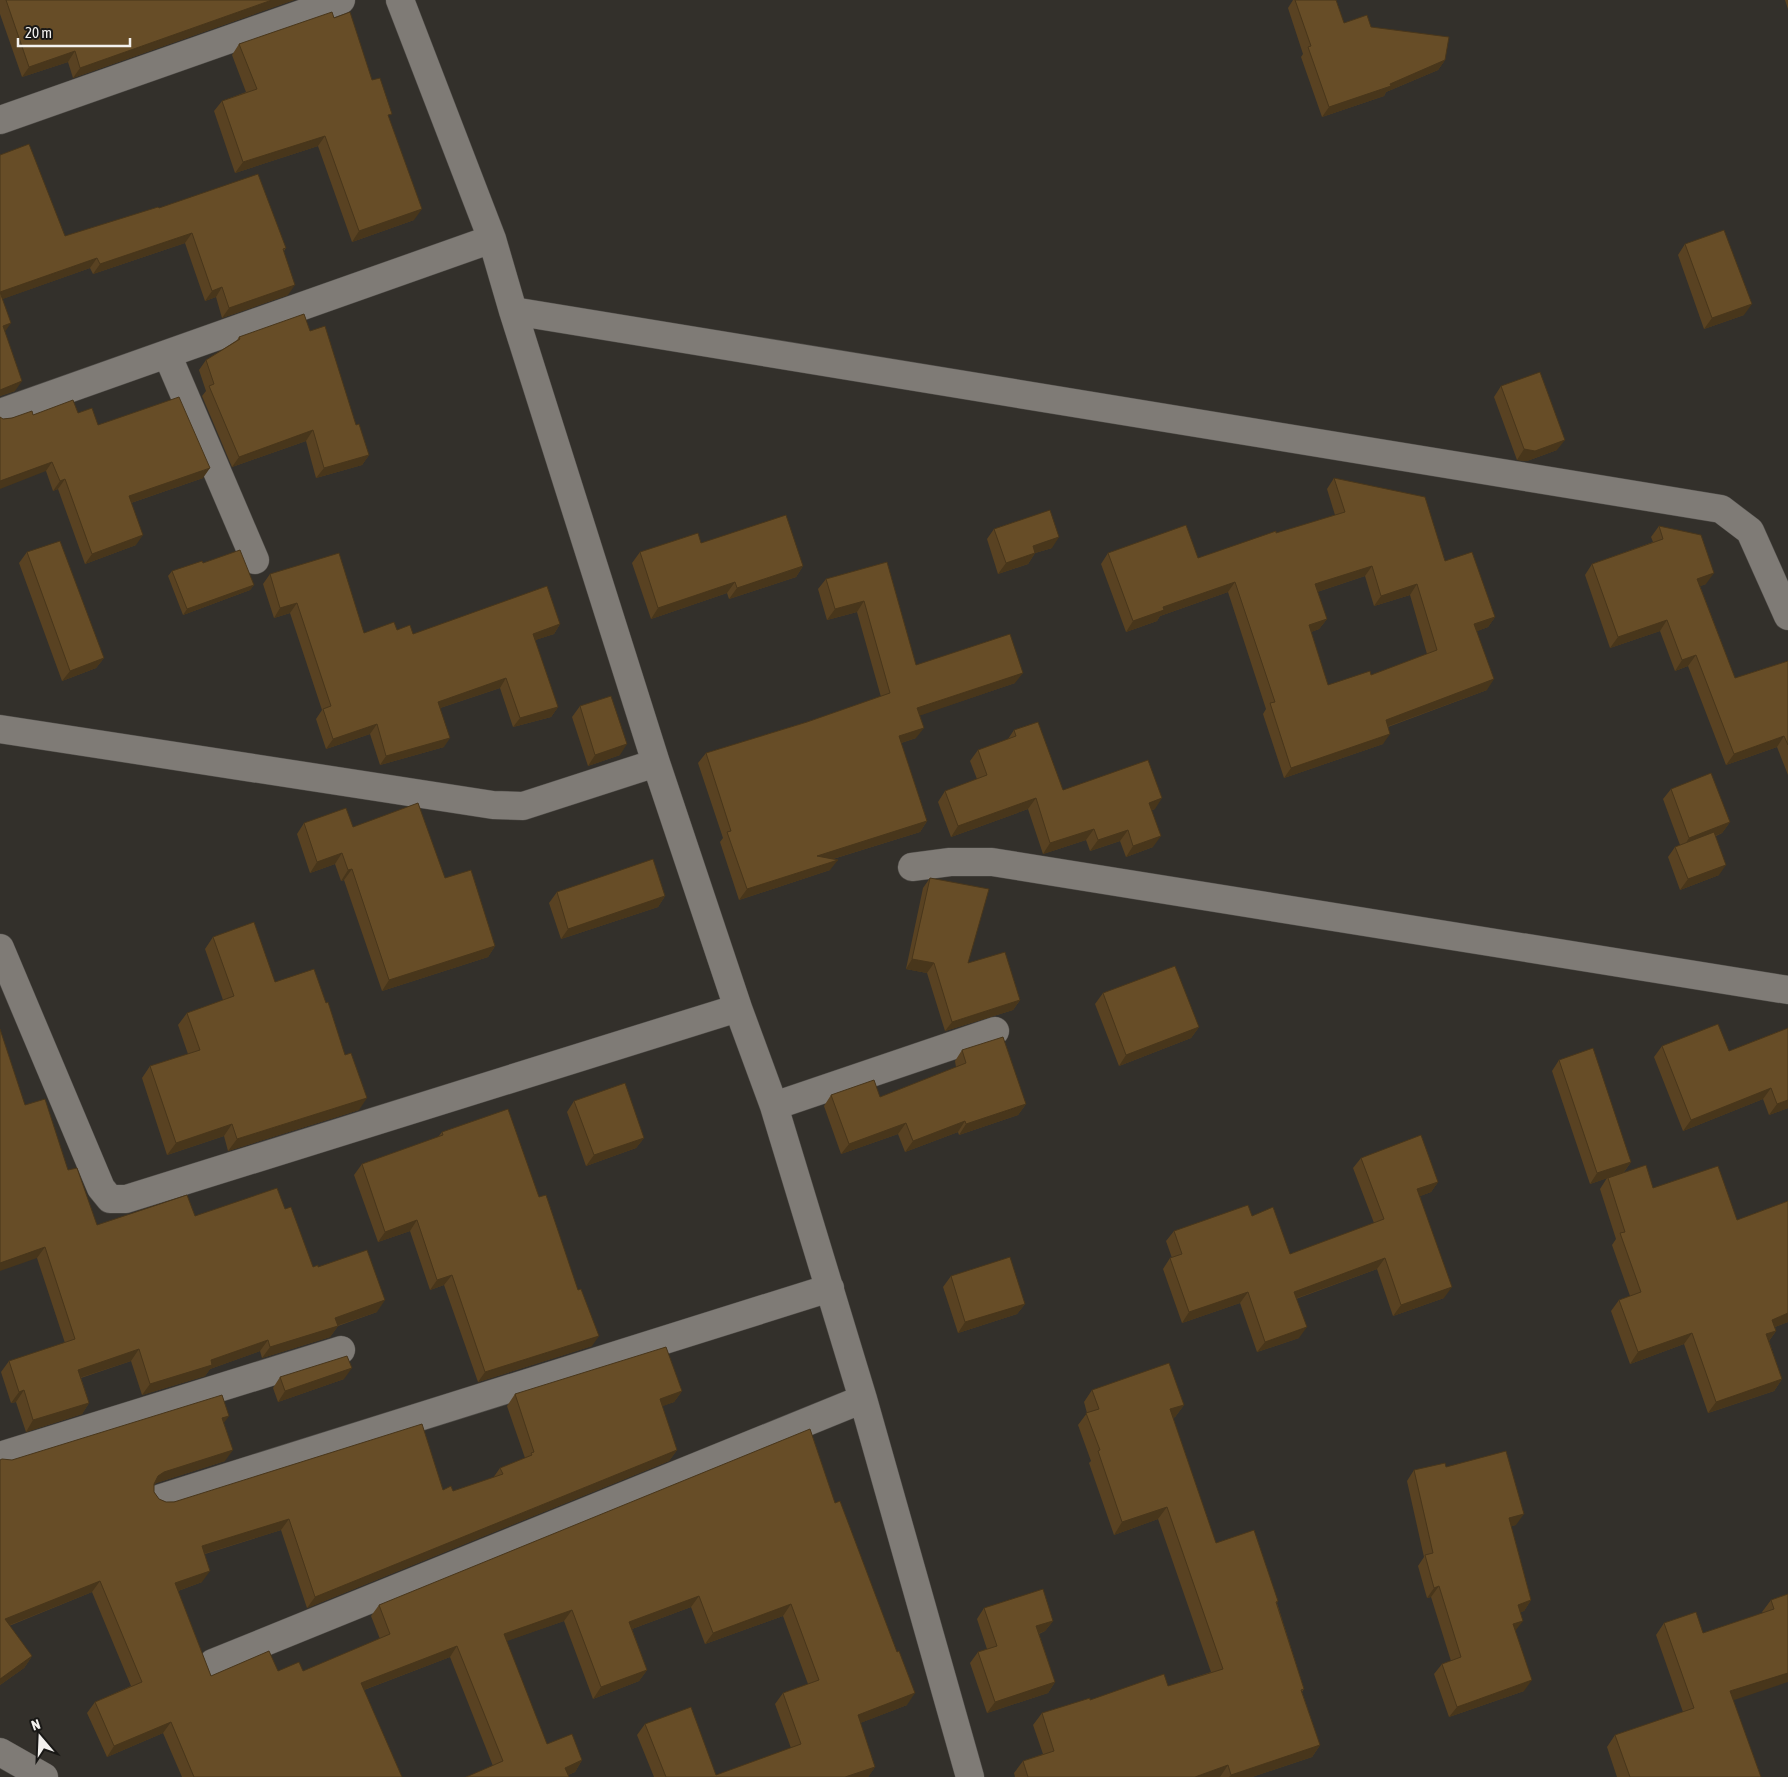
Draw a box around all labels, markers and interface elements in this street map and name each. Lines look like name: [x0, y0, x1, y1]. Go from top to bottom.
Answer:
scale bar: [18, 15, 130, 47]
text: 20 m: [25, 24, 52, 41]
north arrow: [15, 1712, 65, 1762]
text: N: [29, 1716, 42, 1734]

